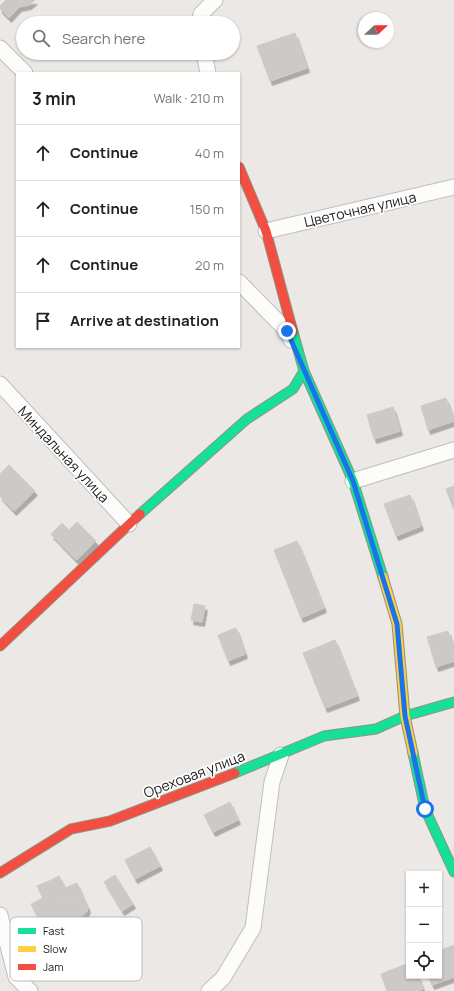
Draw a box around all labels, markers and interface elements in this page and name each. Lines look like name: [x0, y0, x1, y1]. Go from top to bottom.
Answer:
north arrow: [358, 12, 394, 48]
search box: [16, 16, 240, 60]
icon: search: [30, 27, 52, 49]
text: Search here: [62, 28, 145, 49]
text: 3 min: [32, 87, 76, 110]
text: Walk · 210 m: [154, 89, 224, 107]
icon: ahead: [32, 142, 54, 164]
text: Continue: [70, 142, 138, 163]
text: 40 m: [195, 144, 224, 162]
street label: Цветочная улица: [302, 187, 418, 231]
icon: ahead: [32, 198, 54, 220]
text: Continue: [70, 198, 138, 219]
text: 150 m: [190, 200, 224, 218]
icon: ahead: [32, 254, 54, 276]
text: Continue: [70, 254, 138, 275]
text: 20 m: [195, 256, 224, 274]
icon: arrive: [32, 310, 54, 332]
text: Arrive at destination: [70, 310, 219, 331]
route end: [278, 322, 296, 340]
street label: Миндальная улица: [14, 402, 114, 506]
street label: Ореховая улица: [141, 746, 247, 802]
route start: [416, 800, 434, 818]
map controls: [406, 871, 442, 979]
button: +: [406, 871, 442, 907]
button: −: [406, 907, 442, 943]
legend: [10, 917, 142, 981]
text: Fast: [43, 923, 65, 938]
text: Slow: [43, 941, 68, 956]
button: locate: [406, 943, 442, 979]
text: Jam: [43, 959, 64, 974]

